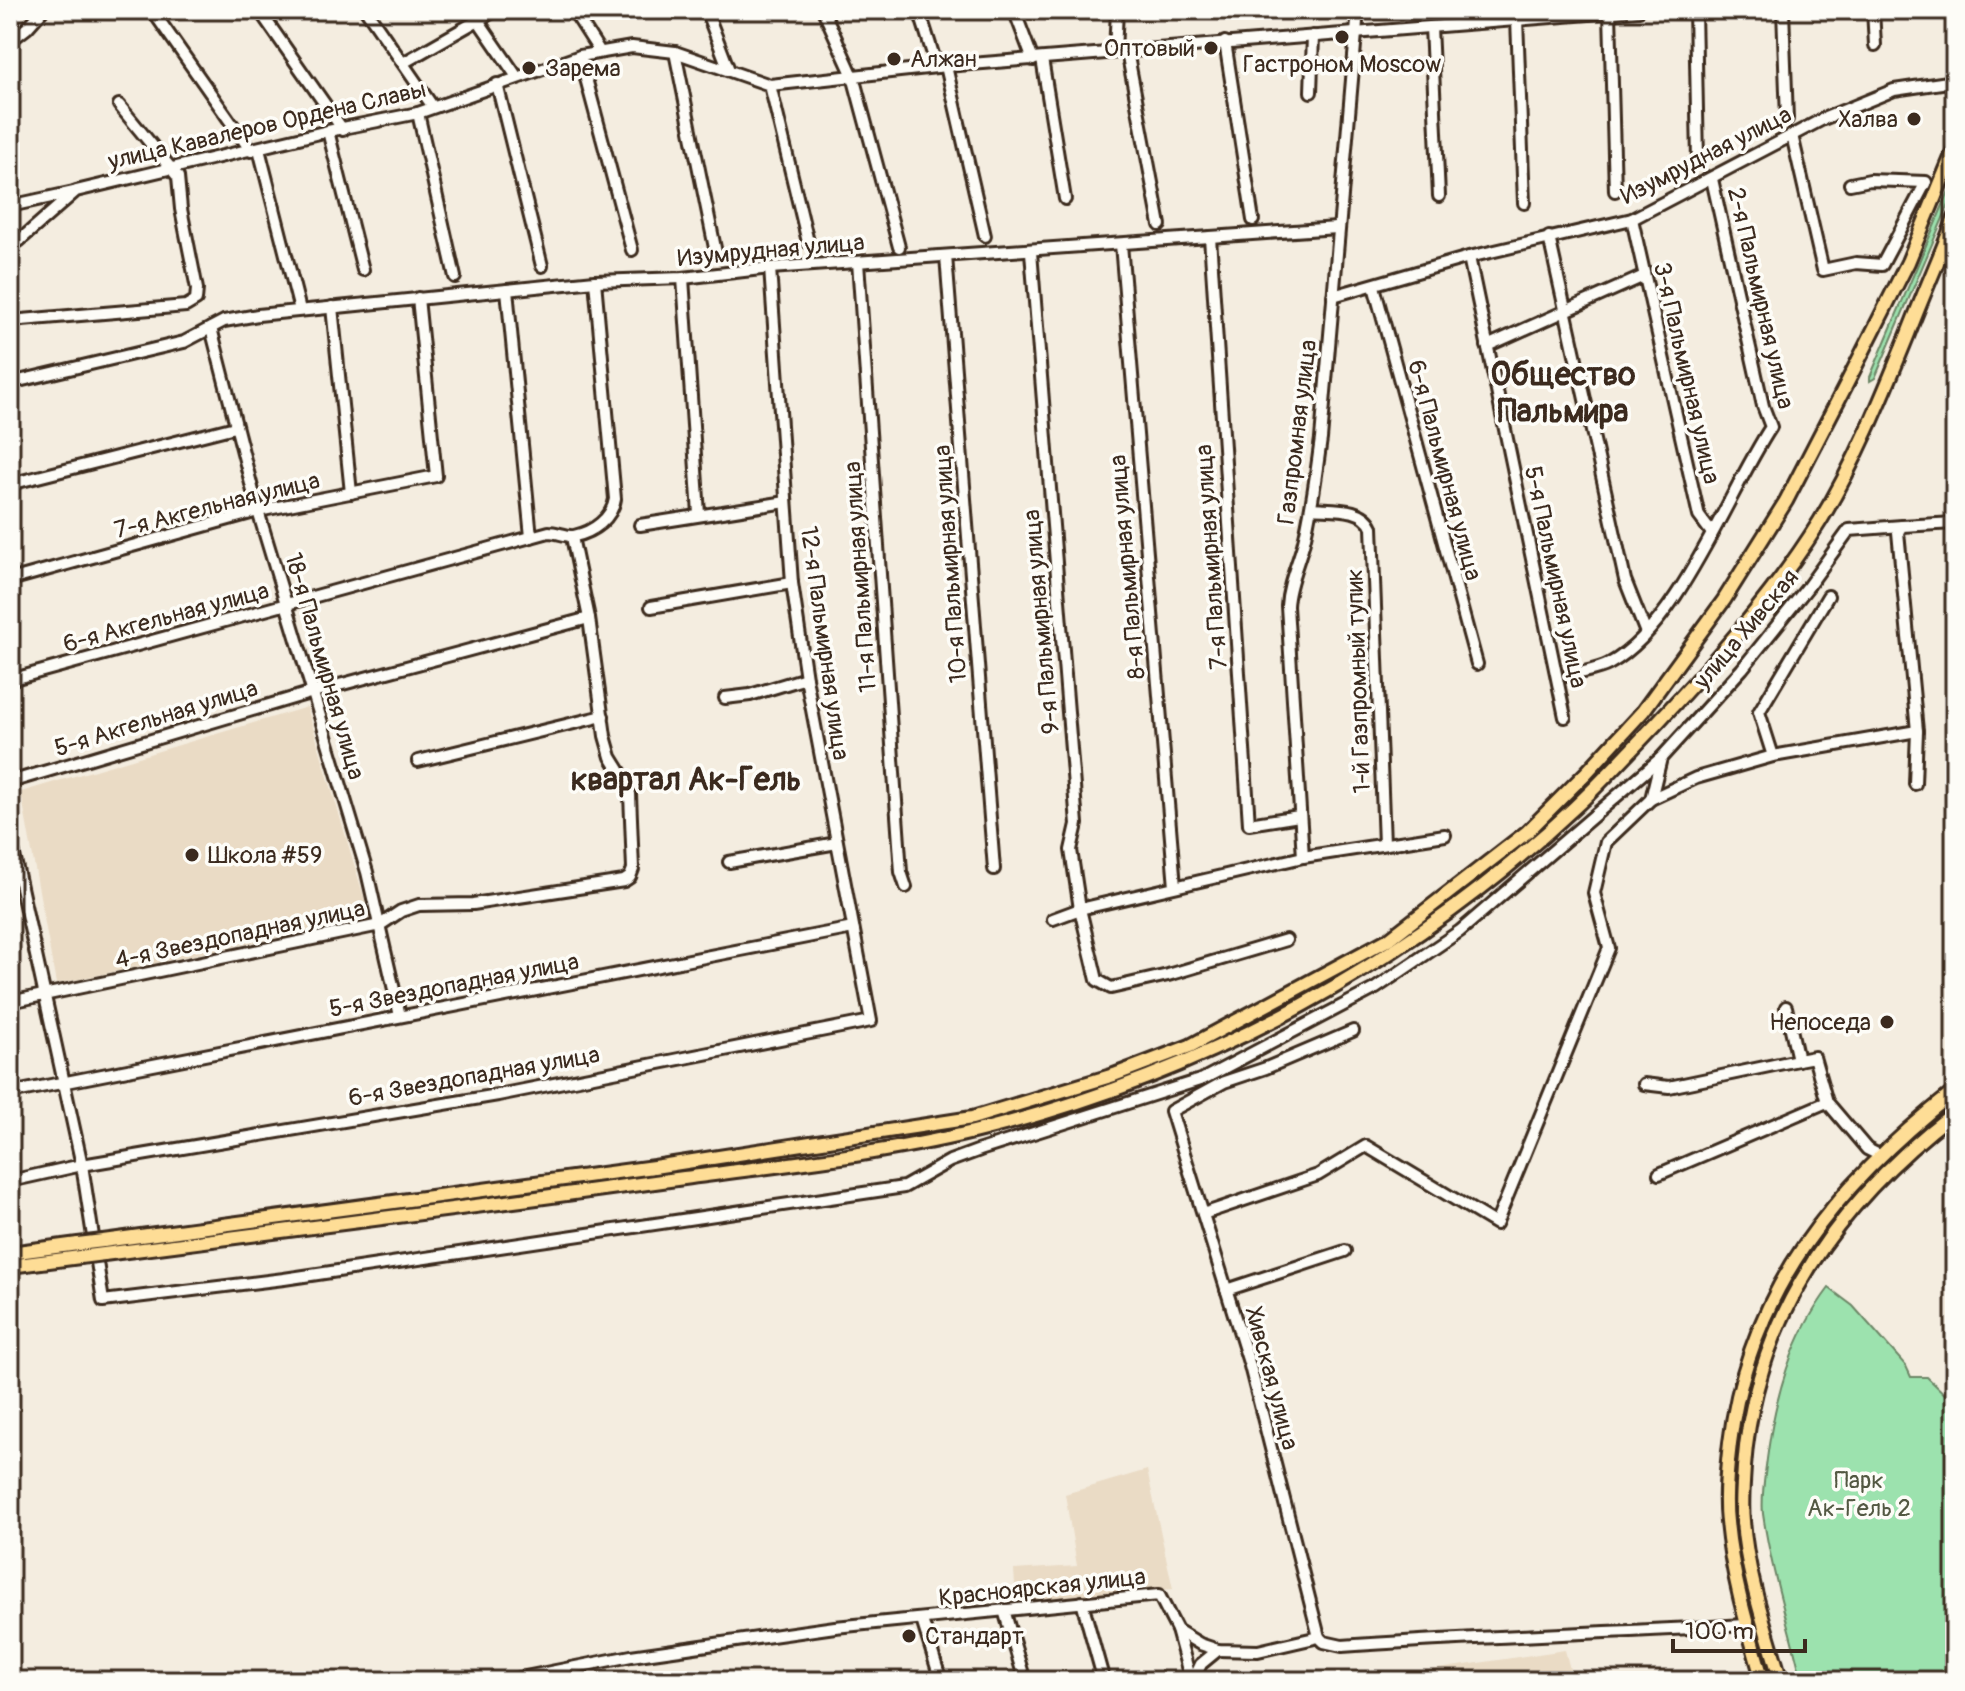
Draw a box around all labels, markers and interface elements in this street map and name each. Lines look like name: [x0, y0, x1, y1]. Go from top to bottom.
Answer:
marker: Гастроном Moscow: [1333, 28, 1351, 46]
place label: Оптовый: [1104, 34, 1195, 63]
marker: Оптовый: [1202, 39, 1220, 57]
place label: Алжан: [910, 45, 977, 74]
marker: Алжан: [885, 50, 903, 68]
place label: Гастроном Moscow: [1243, 50, 1441, 79]
place label: Зарема: [545, 54, 621, 83]
marker: Зарема: [520, 59, 538, 77]
street label: улица Кавалеров Ордена Славы: [104, 75, 429, 176]
street label: Изумрудная улица: [1616, 100, 1796, 211]
place label: Халва: [1838, 105, 1898, 134]
marker: Халва: [1905, 110, 1923, 128]
street label: 2-я Пальмирная улица: [1721, 184, 1800, 412]
street label: Изумрудная улица: [676, 228, 866, 273]
street label: 3-я Пальмирная улица: [1647, 259, 1726, 487]
street label: Газпромная улица: [1272, 338, 1323, 526]
district label: Общество Пальмира: [1491, 355, 1635, 432]
street label: 6-я Пальмирная улица: [1401, 357, 1488, 584]
street label: 7-я Пальмирная улица: [1189, 443, 1234, 671]
street label: 10-я Пальмирная улица: [928, 444, 973, 684]
street label: 8-я Пальмирная улица: [1103, 453, 1152, 680]
street label: 11-я Пальмирная улица: [838, 460, 883, 694]
street label: 5-я Пальмирная улица: [1518, 463, 1593, 691]
street label: 7-я Акгельная улица: [112, 466, 323, 545]
street label: 9-я Пальмирная улица: [1017, 508, 1066, 736]
street label: 12-я Пальмирная улица: [794, 524, 855, 762]
street label: 18-я Пальмирная улица: [278, 549, 371, 783]
street label: улица Хивская: [1687, 564, 1805, 696]
street label: 1-й Газпромный тупик: [1340, 568, 1377, 794]
street label: 6-я Акгельная улица: [60, 576, 272, 659]
street label: 5-я Акгельная улица: [51, 674, 261, 763]
district label: квартал Ак-Гель: [571, 760, 801, 800]
place label: Школа #59: [208, 841, 322, 870]
marker: Школа #59: [183, 846, 201, 864]
street label: 4-я Звездопадная улица: [113, 894, 368, 975]
street label: 5-я Звездопадная улица: [327, 947, 581, 1024]
place label: Непоседа: [1769, 1008, 1871, 1037]
marker: Непоседа: [1878, 1013, 1896, 1031]
street label: 6-я Звездопадная улица: [346, 1040, 602, 1113]
street label: Хивская улица: [1238, 1303, 1305, 1453]
park label: Парк Ак-Гель 2: [1807, 1466, 1911, 1523]
street label: Красноярская улица: [937, 1562, 1147, 1613]
scale bar: [1673, 1603, 1805, 1653]
text: 100 m: [1685, 1617, 1754, 1646]
place label: Стандарт: [925, 1622, 1024, 1651]
marker: Стандарт: [900, 1627, 918, 1645]

